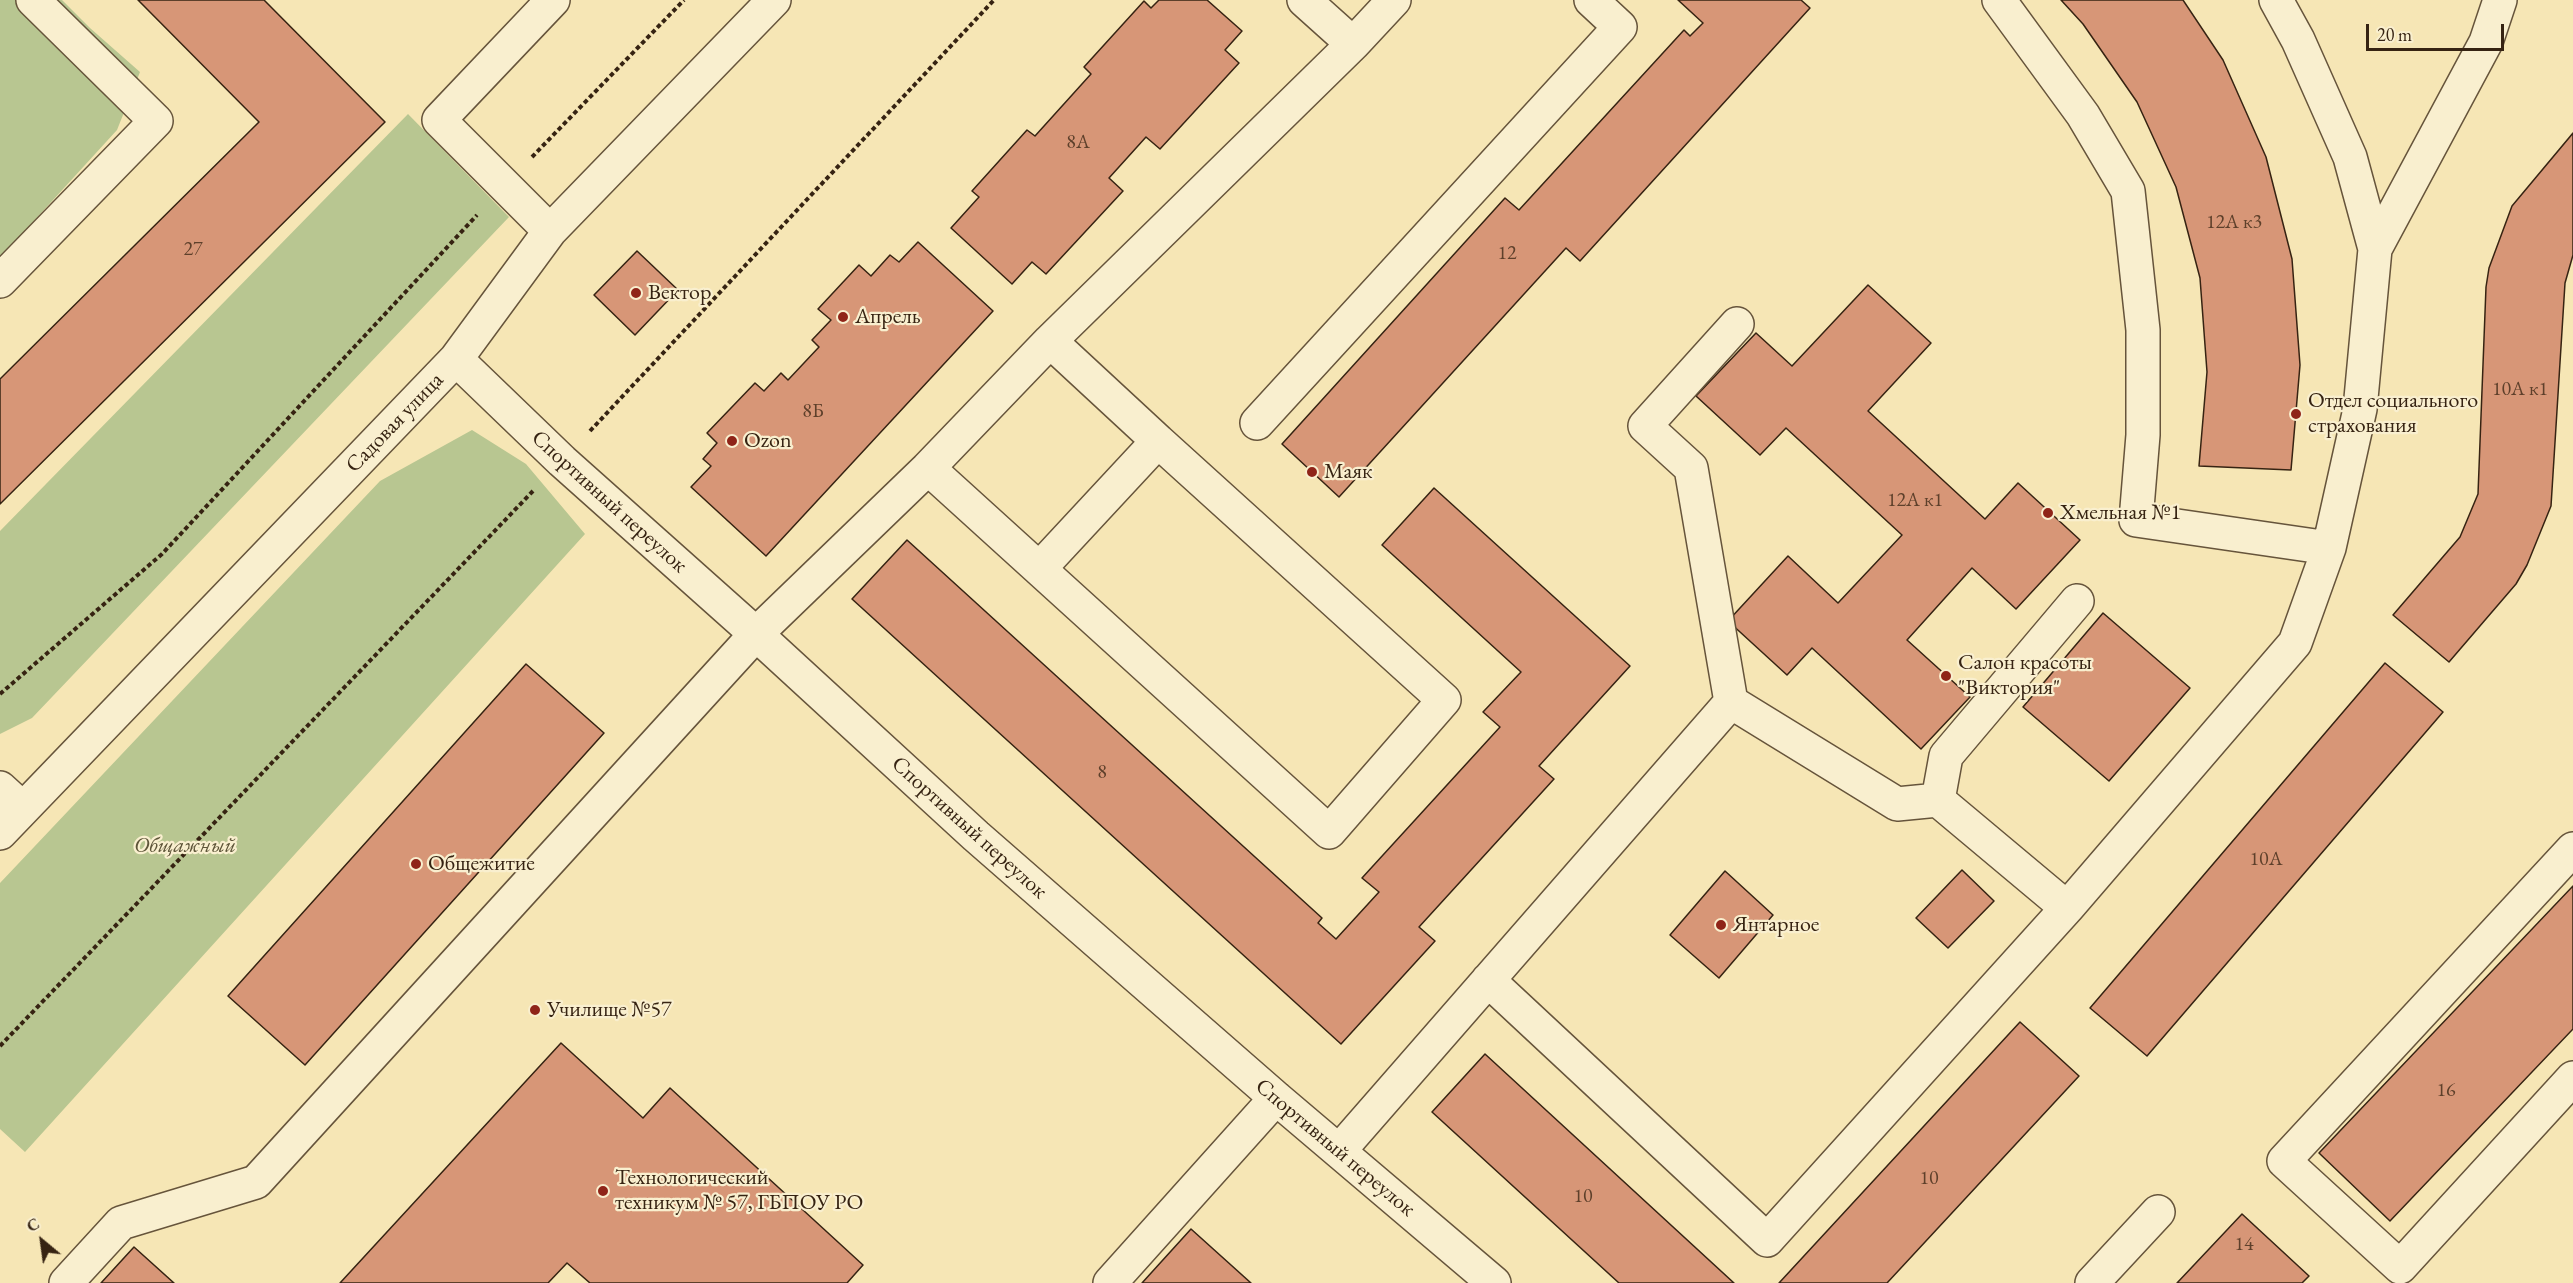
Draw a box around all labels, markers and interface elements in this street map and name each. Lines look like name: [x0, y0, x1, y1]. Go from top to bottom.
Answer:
scale bar: [2369, 12, 2507, 50]
text: 20 m: [2377, 23, 2412, 46]
house number: 8А: [1066, 131, 1090, 155]
house number: 12А к3: [2206, 211, 2262, 235]
house number: 27: [183, 238, 203, 262]
house number: 12: [1497, 242, 1517, 266]
place label: Вектор: [648, 280, 711, 306]
marker: Вектор: [629, 286, 643, 300]
place label: Апрель: [855, 304, 921, 330]
marker: Апрель: [836, 310, 850, 324]
street label: Садовая улица: [341, 367, 449, 479]
house number: 10А к1: [2492, 378, 2548, 402]
place label: Отдел социального страхования: [2308, 388, 2478, 440]
house number: 8Б: [802, 400, 824, 424]
marker: Отдел социального страхования: [2289, 407, 2303, 421]
street label: Спортивный переулок: [526, 425, 692, 579]
place label: Ozon: [744, 428, 792, 454]
marker: Ozon: [725, 434, 739, 448]
place label: Маяк: [1324, 459, 1373, 485]
marker: Маяк: [1305, 465, 1319, 479]
house number: 12А к1: [1887, 489, 1943, 513]
place label: Хмельная №1: [2060, 500, 2181, 526]
marker: Хмельная №1: [2041, 506, 2055, 520]
place label: Салон красоты "Виктория": [1958, 650, 2092, 702]
marker: Салон красоты "Виктория": [1939, 669, 1953, 683]
street label: Спортивный переулок: [886, 751, 1052, 905]
house number: 8: [1097, 761, 1107, 785]
park label: Общажный: [134, 833, 236, 859]
house number: 10А: [2249, 848, 2283, 872]
place label: Общежитие: [428, 851, 535, 877]
marker: Общежитие: [409, 857, 423, 871]
place label: Янтарное: [1733, 912, 1819, 938]
marker: Янтарное: [1714, 918, 1728, 932]
place label: Училище №57: [547, 997, 672, 1023]
marker: Училище №57: [528, 1003, 542, 1017]
street label: Спортивный переулок: [1250, 1073, 1420, 1223]
house number: 16: [2436, 1079, 2456, 1103]
place label: Технологический техникум № 57, ГБПОУ РО: [615, 1165, 863, 1216]
house number: 10: [1919, 1167, 1939, 1191]
marker: Технологический техникум № 57, ГБПОУ РО: [596, 1184, 610, 1198]
house number: 10: [1573, 1185, 1593, 1209]
north arrow: [12, 1211, 72, 1271]
text: С: [23, 1213, 43, 1237]
house number: 14: [2234, 1233, 2254, 1257]

